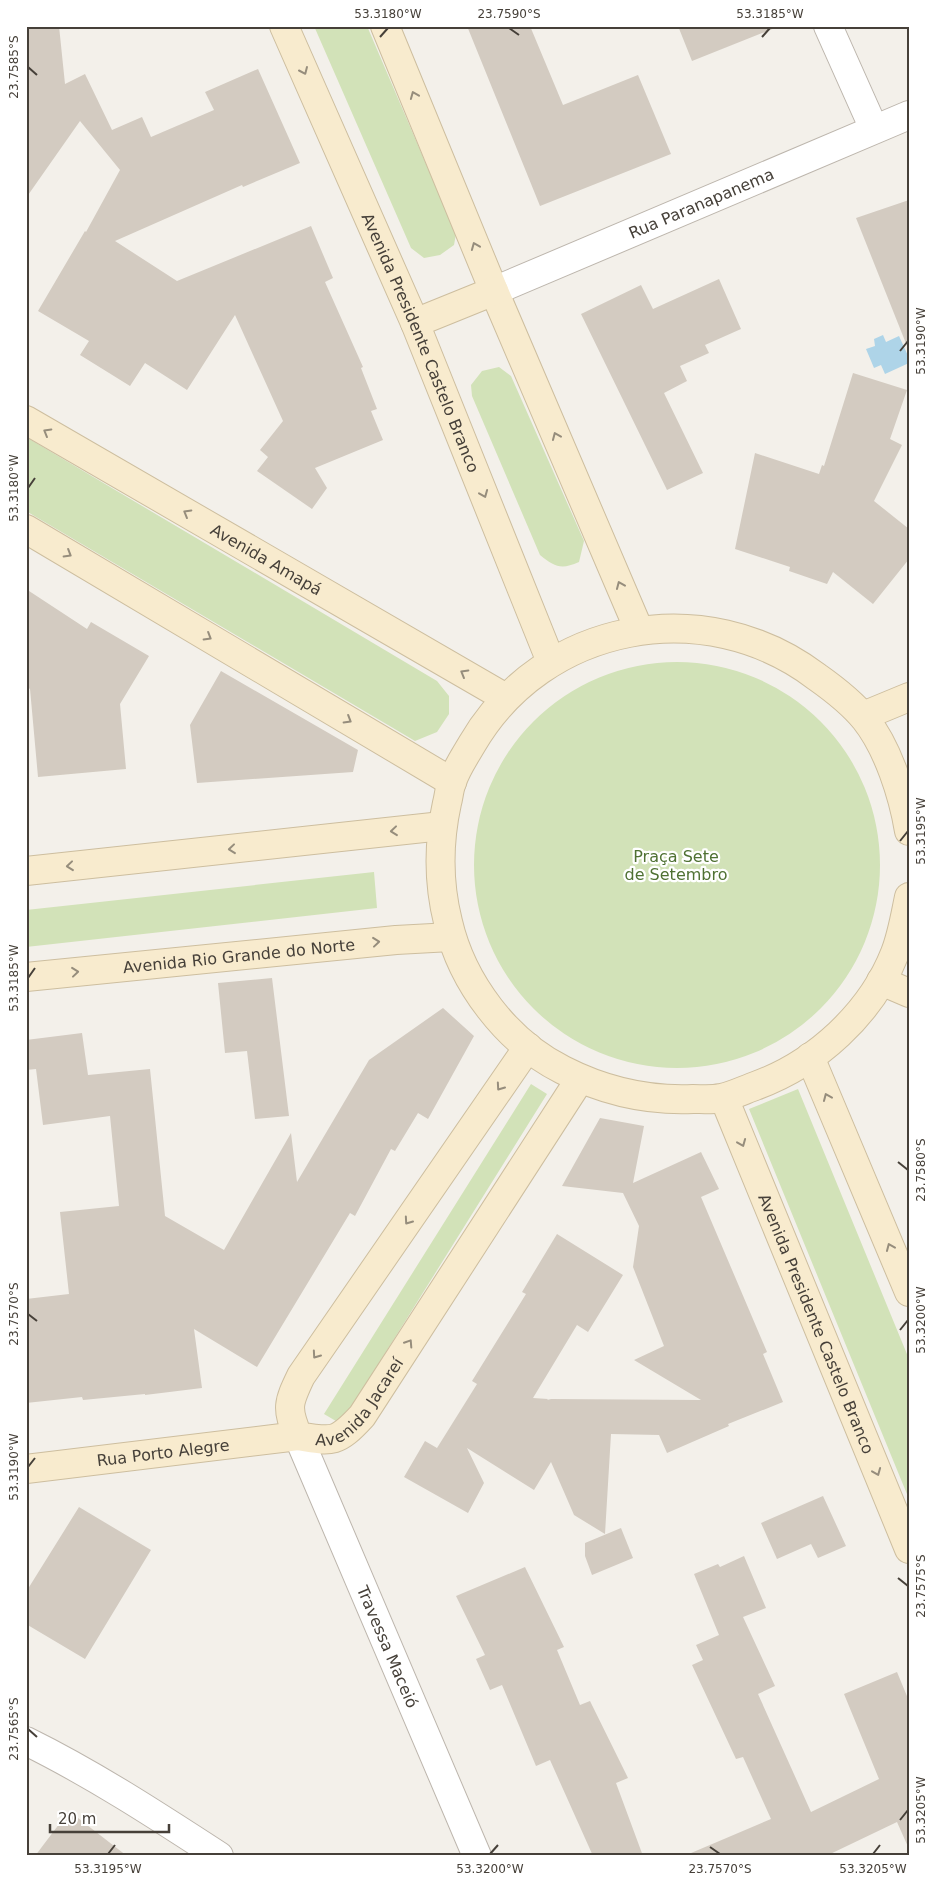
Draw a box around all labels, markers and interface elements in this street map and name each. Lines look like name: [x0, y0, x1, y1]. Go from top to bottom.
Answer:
text: 53.3180°W: [354, 7, 422, 21]
text: 23.7590°S: [477, 7, 541, 21]
text: 53.3185°W: [736, 7, 804, 21]
text: 23.7585°S: [7, 35, 21, 99]
one-way arrow: [297, 66, 308, 75]
one-way arrow: [409, 91, 420, 100]
street label: Rua Paranapanema: [626, 164, 777, 243]
street label: Avenida Presidente Castelo Branco: [358, 210, 483, 475]
one-way arrow: [471, 242, 482, 251]
text: 53.3190°W: [914, 307, 928, 375]
one-way arrow: [43, 428, 52, 438]
one-way arrow: [551, 432, 562, 441]
text: 53.3180°W: [7, 454, 21, 522]
one-way arrow: [477, 489, 488, 498]
one-way arrow: [184, 510, 193, 520]
street label: Avenida Amapá: [207, 520, 325, 599]
one-way arrow: [63, 547, 72, 557]
one-way arrow: [615, 581, 626, 590]
one-way arrow: [202, 630, 211, 640]
one-way arrow: [461, 670, 470, 680]
one-way arrow: [342, 713, 351, 723]
text: 53.3195°W: [914, 797, 928, 865]
one-way arrow: [389, 826, 397, 837]
one-way arrow: [228, 843, 236, 854]
park label: Praça Sete de Setembro: [625, 847, 727, 884]
one-way arrow: [66, 860, 74, 871]
street label: Avenida Rio Grande do Norte: [122, 935, 356, 977]
one-way arrow: [372, 937, 380, 948]
text: 53.3185°W: [7, 944, 21, 1012]
one-way arrow: [71, 967, 79, 978]
one-way arrow: [497, 1082, 506, 1091]
one-way arrow: [823, 1093, 834, 1102]
one-way arrow: [736, 1138, 747, 1147]
text: 23.7580°S: [914, 1138, 928, 1202]
street label: Avenida Presidente Castelo Branco: [754, 1191, 878, 1457]
one-way arrow: [405, 1215, 414, 1225]
one-way arrow: [886, 1243, 896, 1252]
text: 23.7570°S: [7, 1282, 21, 1346]
text: 53.3200°W: [914, 1286, 928, 1354]
one-way arrow: [403, 1339, 412, 1349]
one-way arrow: [313, 1349, 322, 1359]
street label: Avenida Jacareí: [315, 1354, 407, 1450]
text: 53.3190°W: [7, 1433, 21, 1501]
street label: Rua Porto Alegre: [96, 1435, 230, 1470]
one-way arrow: [871, 1467, 881, 1476]
text: 23.7575°S: [914, 1554, 928, 1618]
street label: Travessa Maceió: [352, 1582, 422, 1711]
text: 23.7565°S: [7, 1697, 21, 1761]
text: 53.3205°W: [914, 1776, 928, 1844]
scale bar: [50, 1802, 169, 1834]
text: 20 m: [58, 1810, 96, 1828]
text: 53.3195°W: [74, 1862, 142, 1876]
text: 53.3200°W: [456, 1862, 524, 1876]
text: 23.7570°S: [688, 1862, 752, 1876]
text: 53.3205°W: [839, 1862, 907, 1876]

